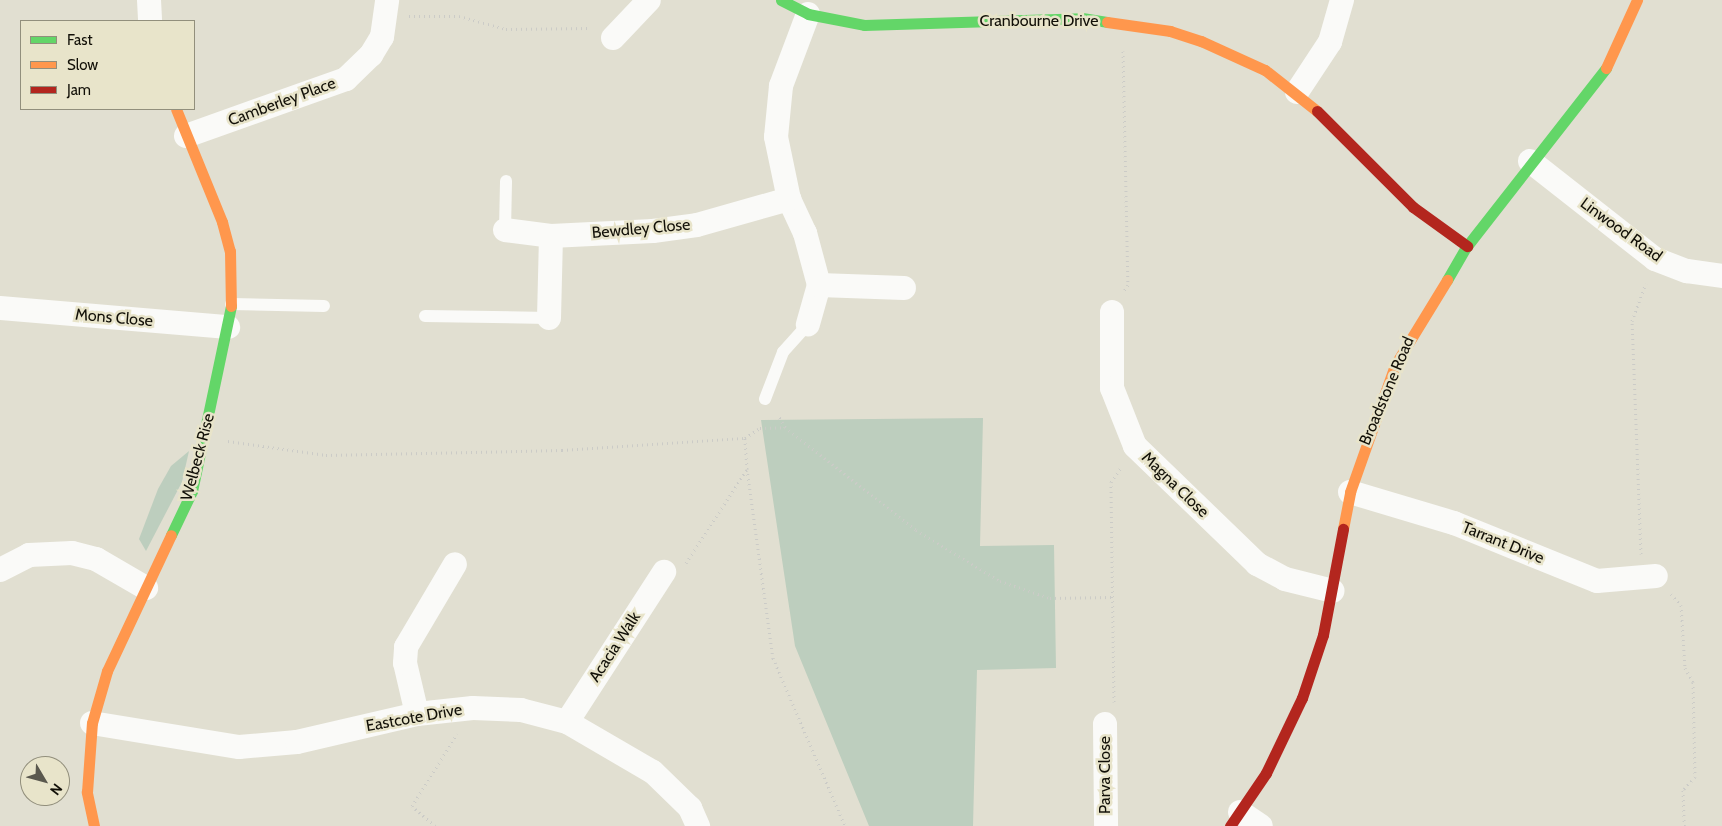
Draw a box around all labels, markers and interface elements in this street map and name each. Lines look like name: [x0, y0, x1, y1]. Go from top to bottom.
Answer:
street label: Cranbourne Drive: [979, 11, 1099, 31]
legend: [20, 20, 195, 110]
text: Fast: [67, 31, 92, 49]
text: Slow: [67, 56, 98, 74]
street label: Camberley Place: [226, 74, 338, 130]
text: Jam: [67, 81, 91, 99]
street label: Linwood Road: [1576, 194, 1666, 266]
street label: Bewdley Close: [591, 215, 691, 243]
street label: Mons Close: [74, 305, 154, 331]
street label: Broadstone Road: [1356, 334, 1418, 448]
street label: Welbeck Rise: [177, 411, 219, 503]
street label: Magna Close: [1137, 448, 1213, 522]
street label: Tarrant Drive: [1459, 518, 1547, 568]
street label: Acacia Walk: [585, 608, 645, 686]
street label: Eastcote Drive: [364, 700, 464, 736]
street label: Parva Close: [1095, 736, 1115, 814]
north arrow: [20, 756, 70, 806]
text: N: [46, 780, 66, 799]

